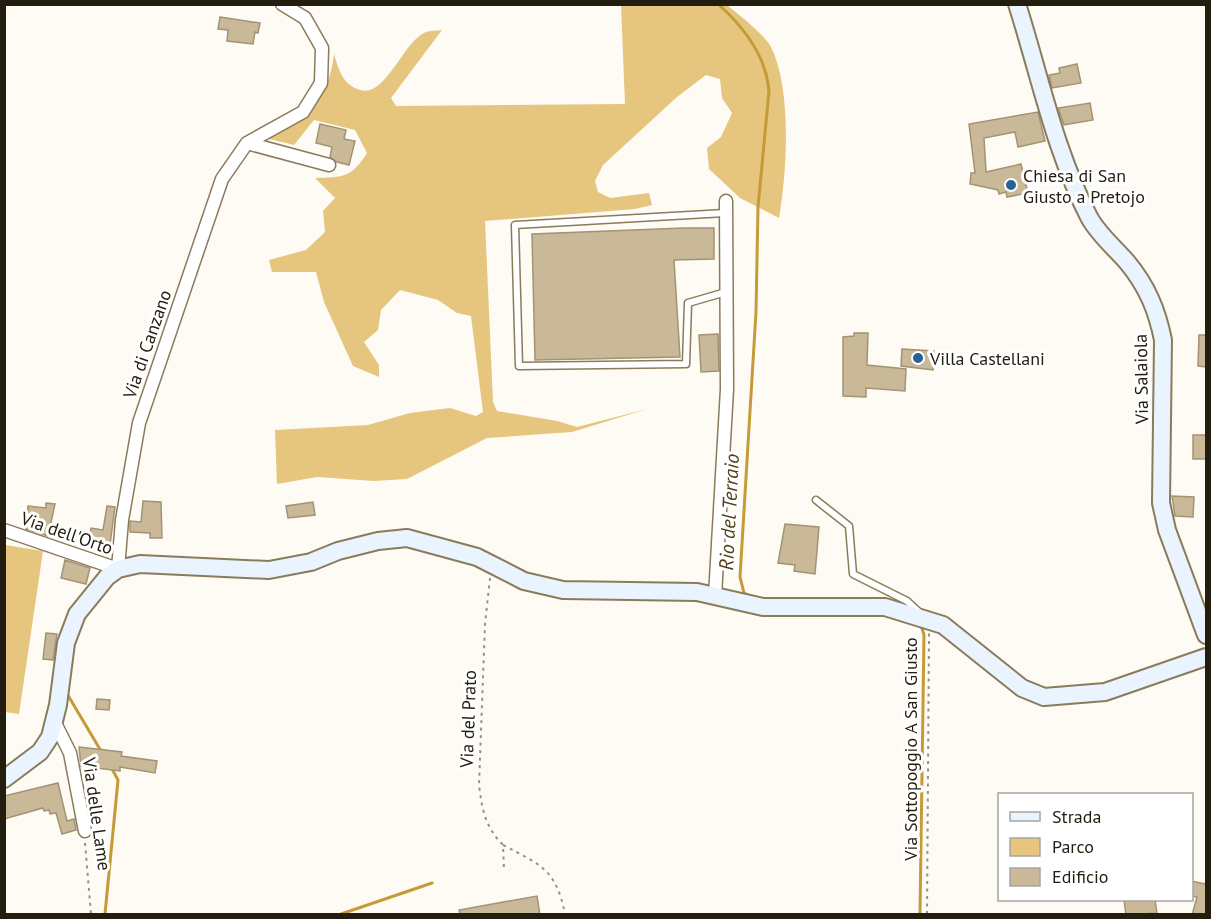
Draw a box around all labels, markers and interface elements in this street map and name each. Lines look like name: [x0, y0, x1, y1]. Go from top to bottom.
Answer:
place label: Chiesa di San Giusto a Pretojo: [1023, 164, 1145, 208]
marker: Chiesa di San Giusto a Pretojo: [1004, 178, 1018, 192]
street label: Via di Canzano: [117, 287, 176, 402]
street label: Via Salaiola: [1129, 334, 1153, 425]
place label: Villa Castellani: [929, 347, 1045, 370]
marker: Villa Castellani: [911, 351, 925, 365]
water label: Rio del Terraio: [713, 453, 745, 571]
street label: Via dell'Orto: [17, 506, 116, 559]
street label: Via Sottopoggio A San Giusto: [899, 637, 922, 862]
street label: Via del Prato: [455, 670, 481, 769]
street label: Via delle Lame: [78, 755, 116, 872]
legend: [998, 793, 1193, 901]
text: Strada: [1052, 805, 1101, 828]
text: Parco: [1052, 835, 1094, 858]
text: Edificio: [1052, 865, 1108, 888]

